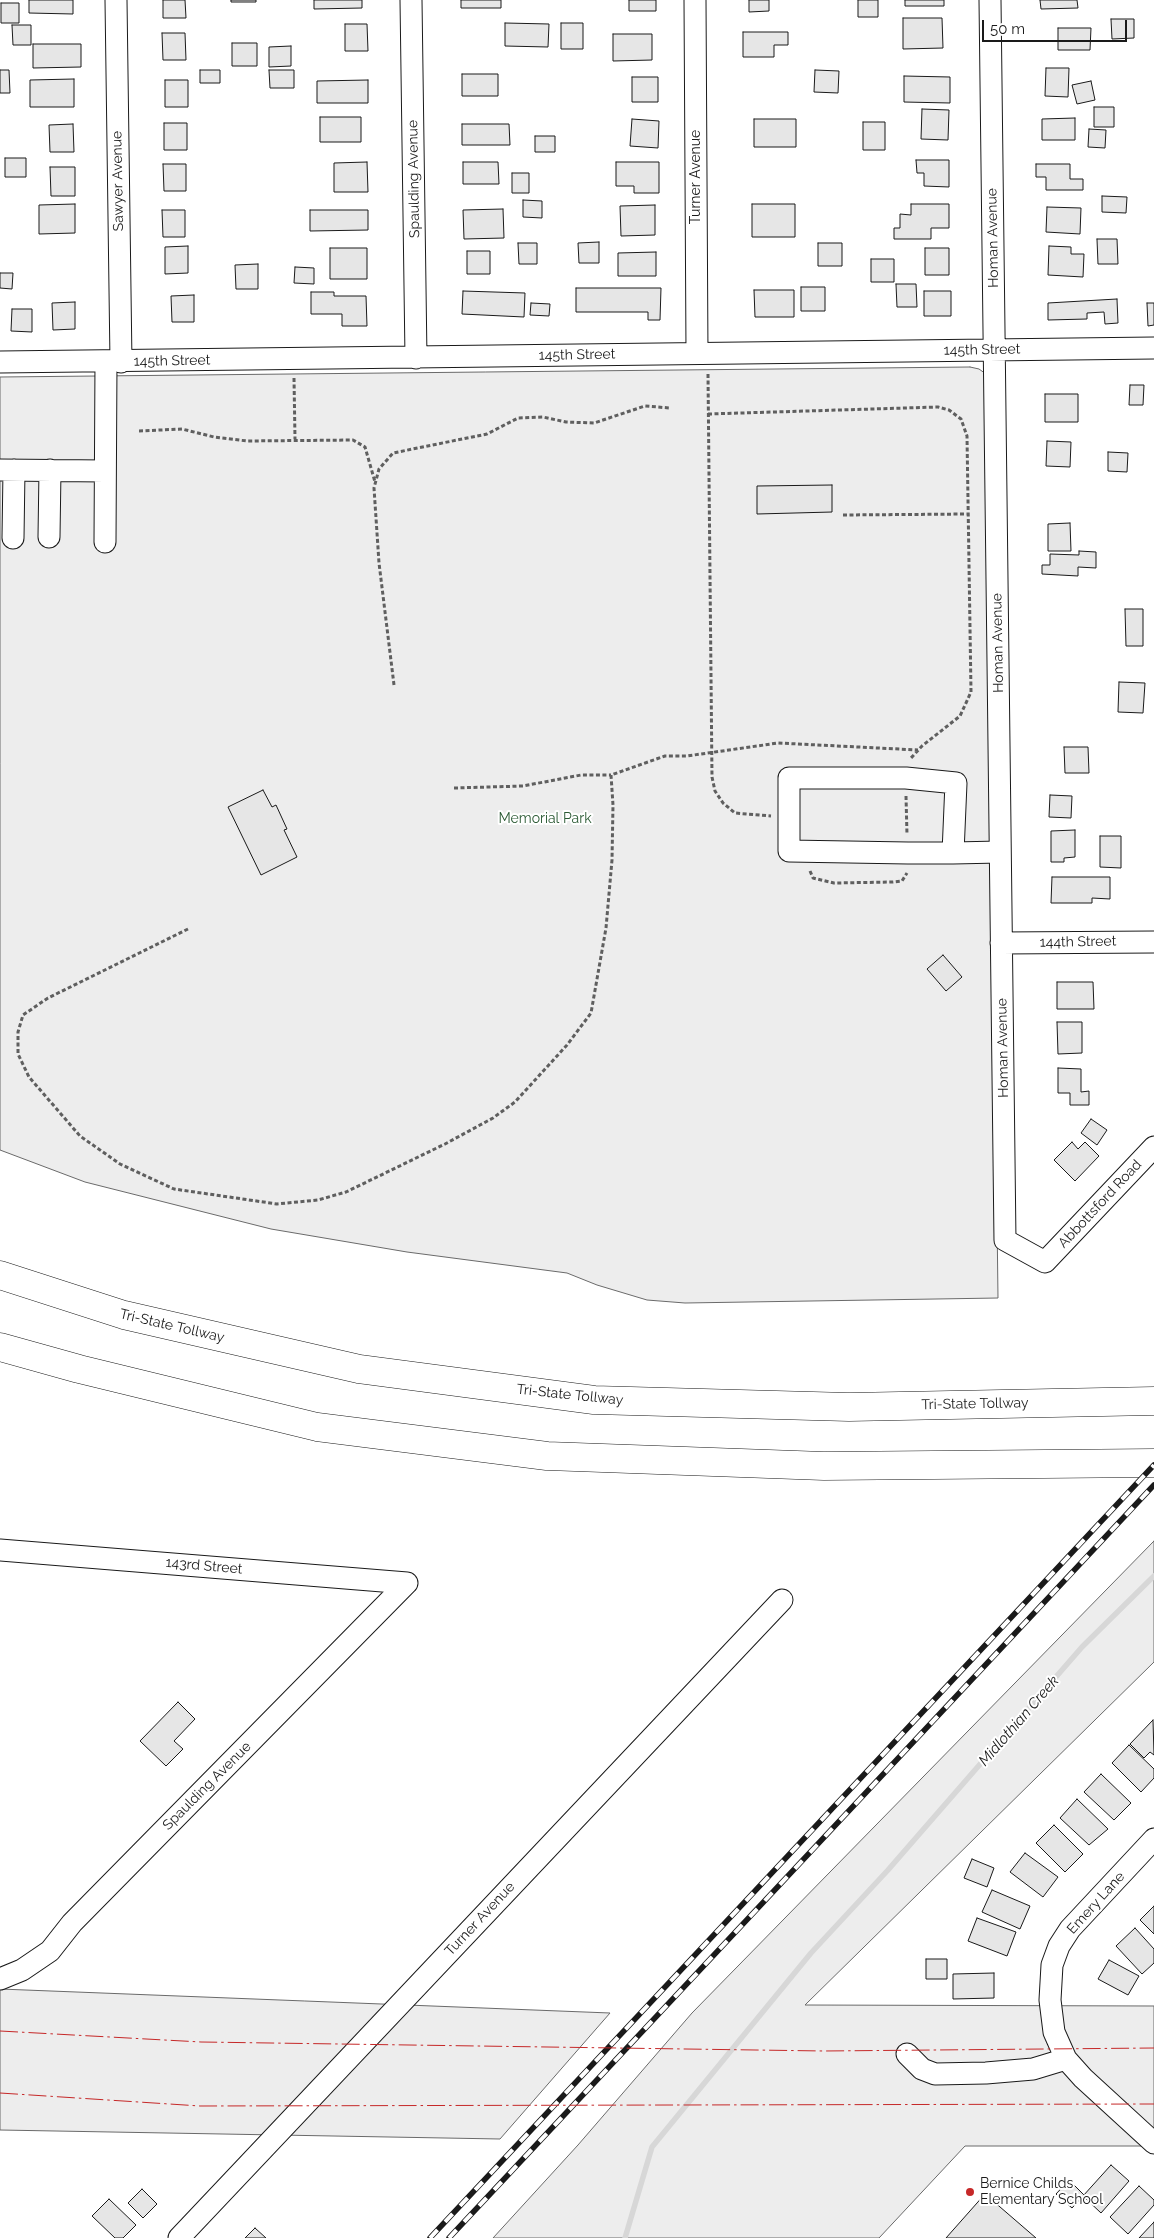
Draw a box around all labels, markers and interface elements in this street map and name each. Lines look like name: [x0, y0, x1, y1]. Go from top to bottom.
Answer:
scale bar: [984, 10, 1129, 42]
text: 50 m: [990, 20, 1025, 38]
street label: Spaulding Avenue: [405, 120, 423, 238]
street label: Turner Avenue: [688, 130, 704, 224]
street label: Sawyer Avenue: [109, 131, 127, 231]
street label: Homan Avenue: [984, 188, 1002, 288]
street label: 145th Street: [944, 341, 1020, 359]
street label: 145th Street: [539, 346, 615, 364]
street label: 145th Street: [134, 352, 210, 370]
street label: Homan Avenue: [989, 593, 1007, 693]
park label: Memorial Park: [498, 811, 592, 827]
street label: 144th Street: [1040, 933, 1116, 951]
street label: Homan Avenue: [994, 998, 1012, 1098]
street label: Abbottsford Road: [1055, 1156, 1145, 1252]
street label: Tri-State Tollway: [118, 1306, 226, 1346]
street label: Tri-State Tollway: [516, 1381, 624, 1409]
street label: Tri-State Tollway: [921, 1395, 1029, 1413]
street label: 143rd Street: [165, 1554, 243, 1578]
water label: Midlothian Creek: [975, 1672, 1063, 1770]
street label: Spaulding Avenue: [159, 1738, 255, 1834]
street label: Emery Lane: [1064, 1868, 1128, 1938]
street label: Turner Avenue: [442, 1879, 518, 1959]
place label: Bernice Childs Elementary School: [980, 2176, 1103, 2208]
marker: Bernice Childs Elementary School: [964, 2186, 976, 2198]

